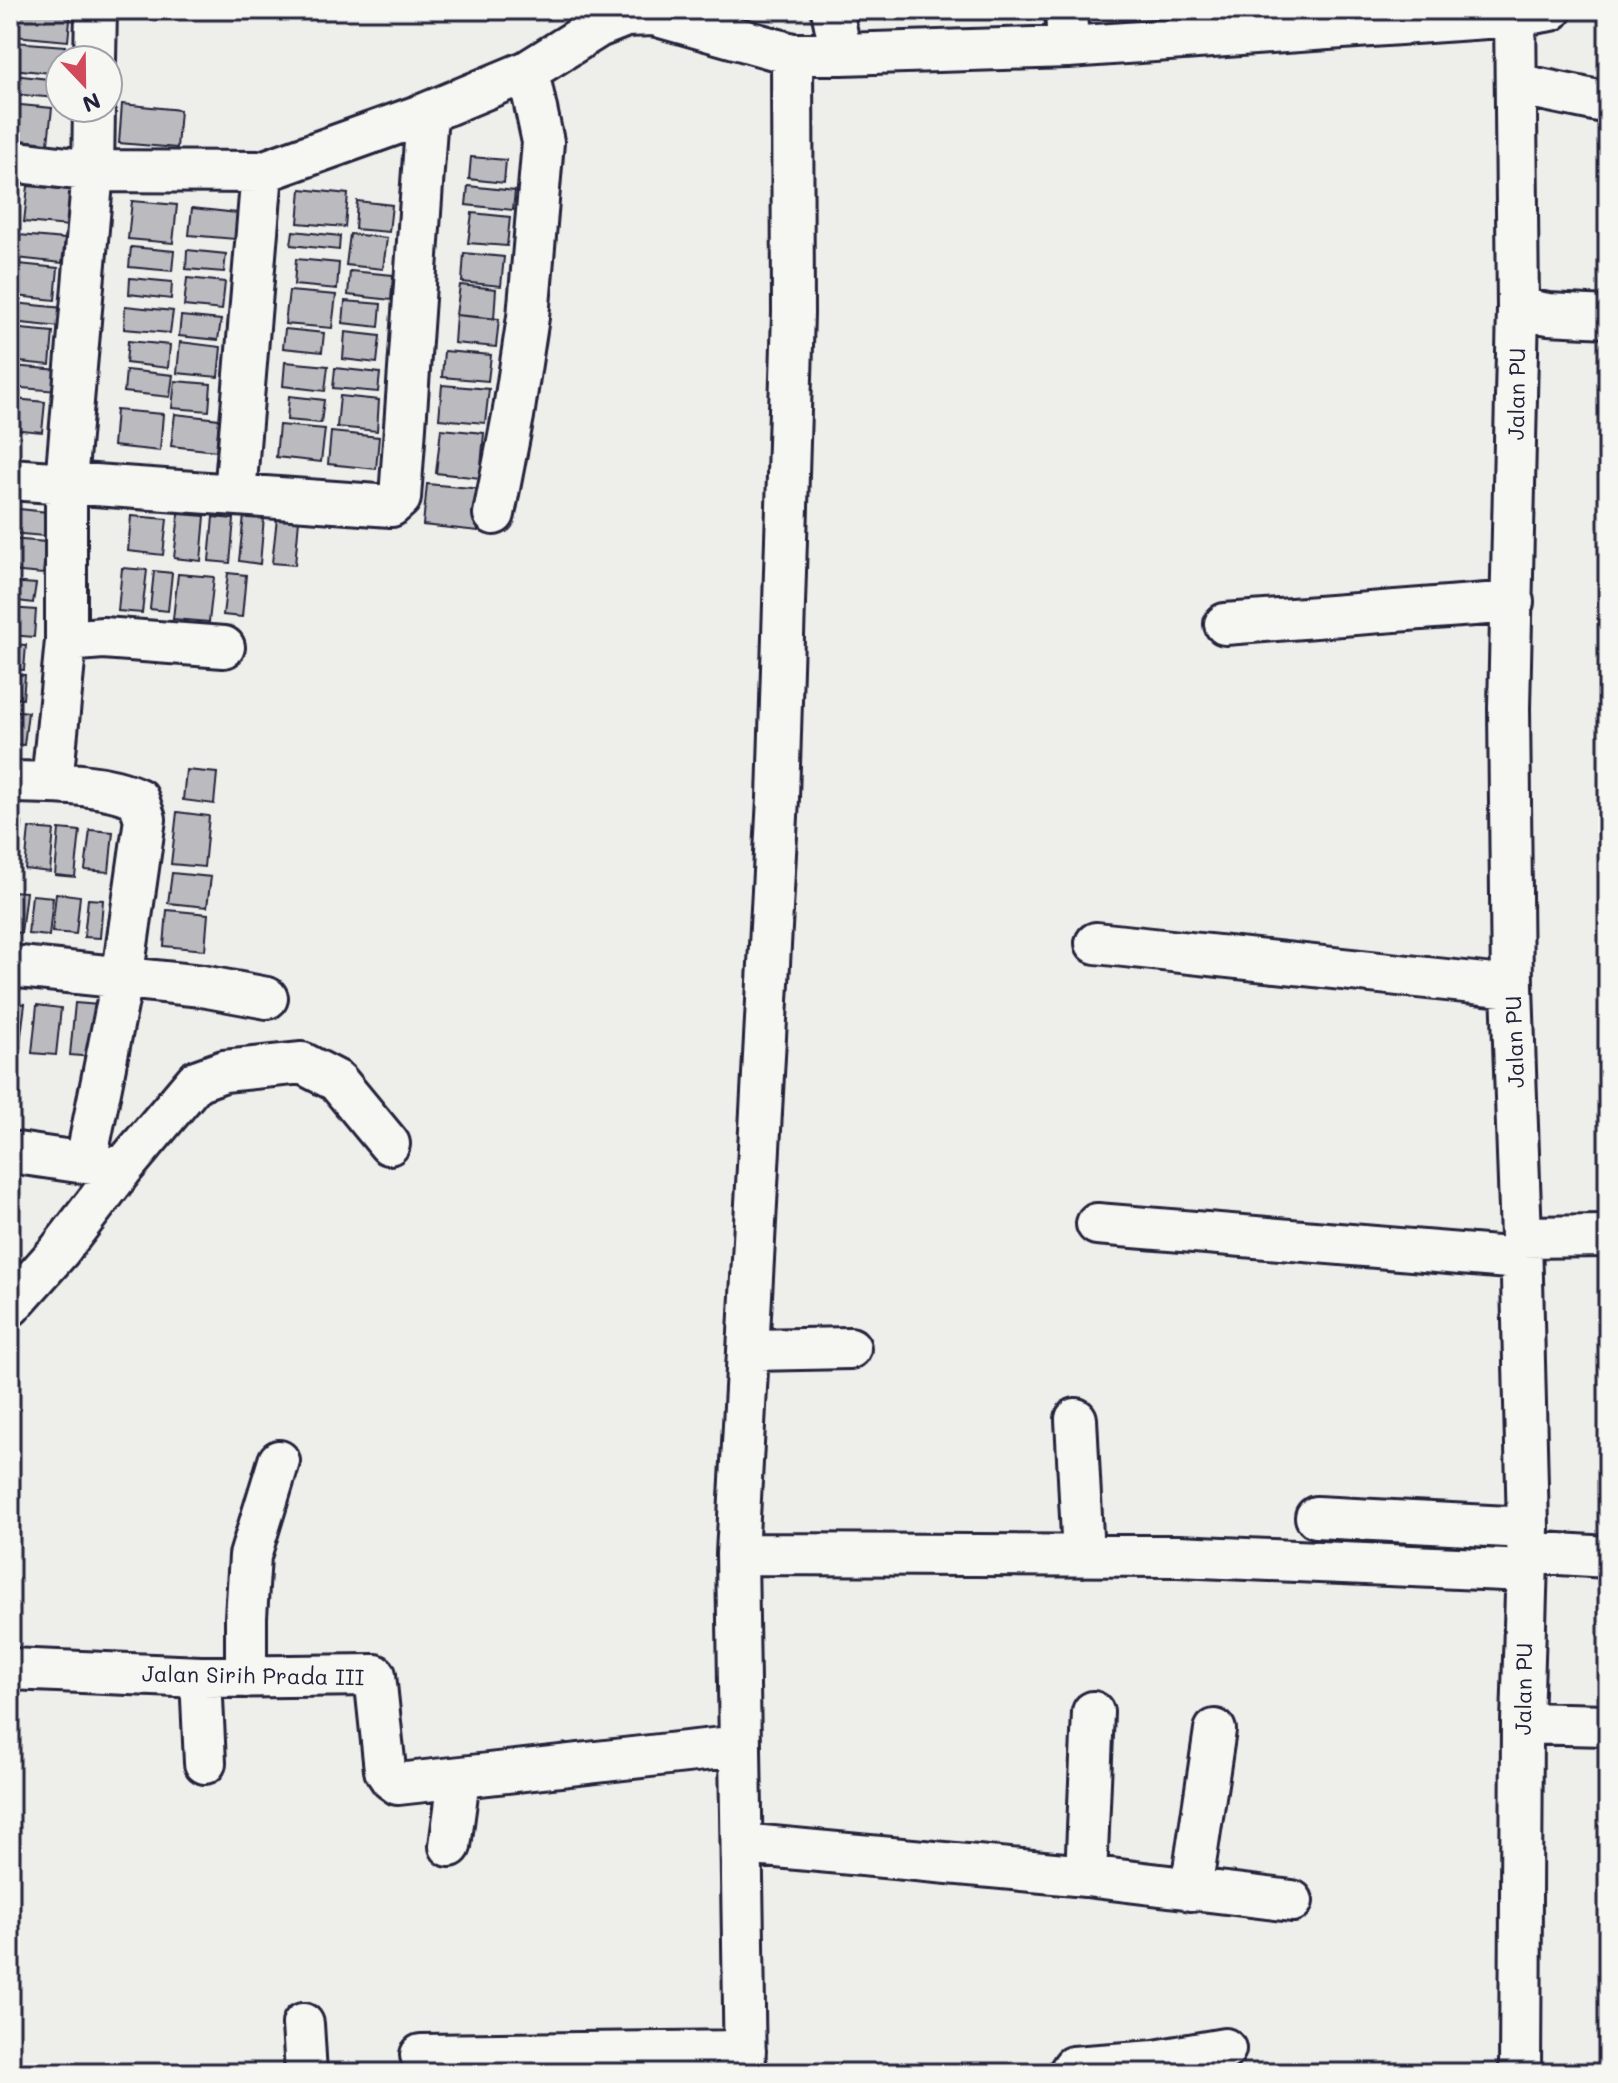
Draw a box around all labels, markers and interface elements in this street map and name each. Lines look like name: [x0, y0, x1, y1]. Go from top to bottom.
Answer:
north arrow: [44, 44, 124, 124]
text: N: [79, 86, 105, 120]
street label: Jalan PU: [1501, 348, 1531, 440]
street label: Jalan PU: [1498, 995, 1530, 1089]
street label: Jalan PU: [1508, 1643, 1538, 1735]
street label: Jalan Sirih Prada III: [142, 1659, 364, 1691]

